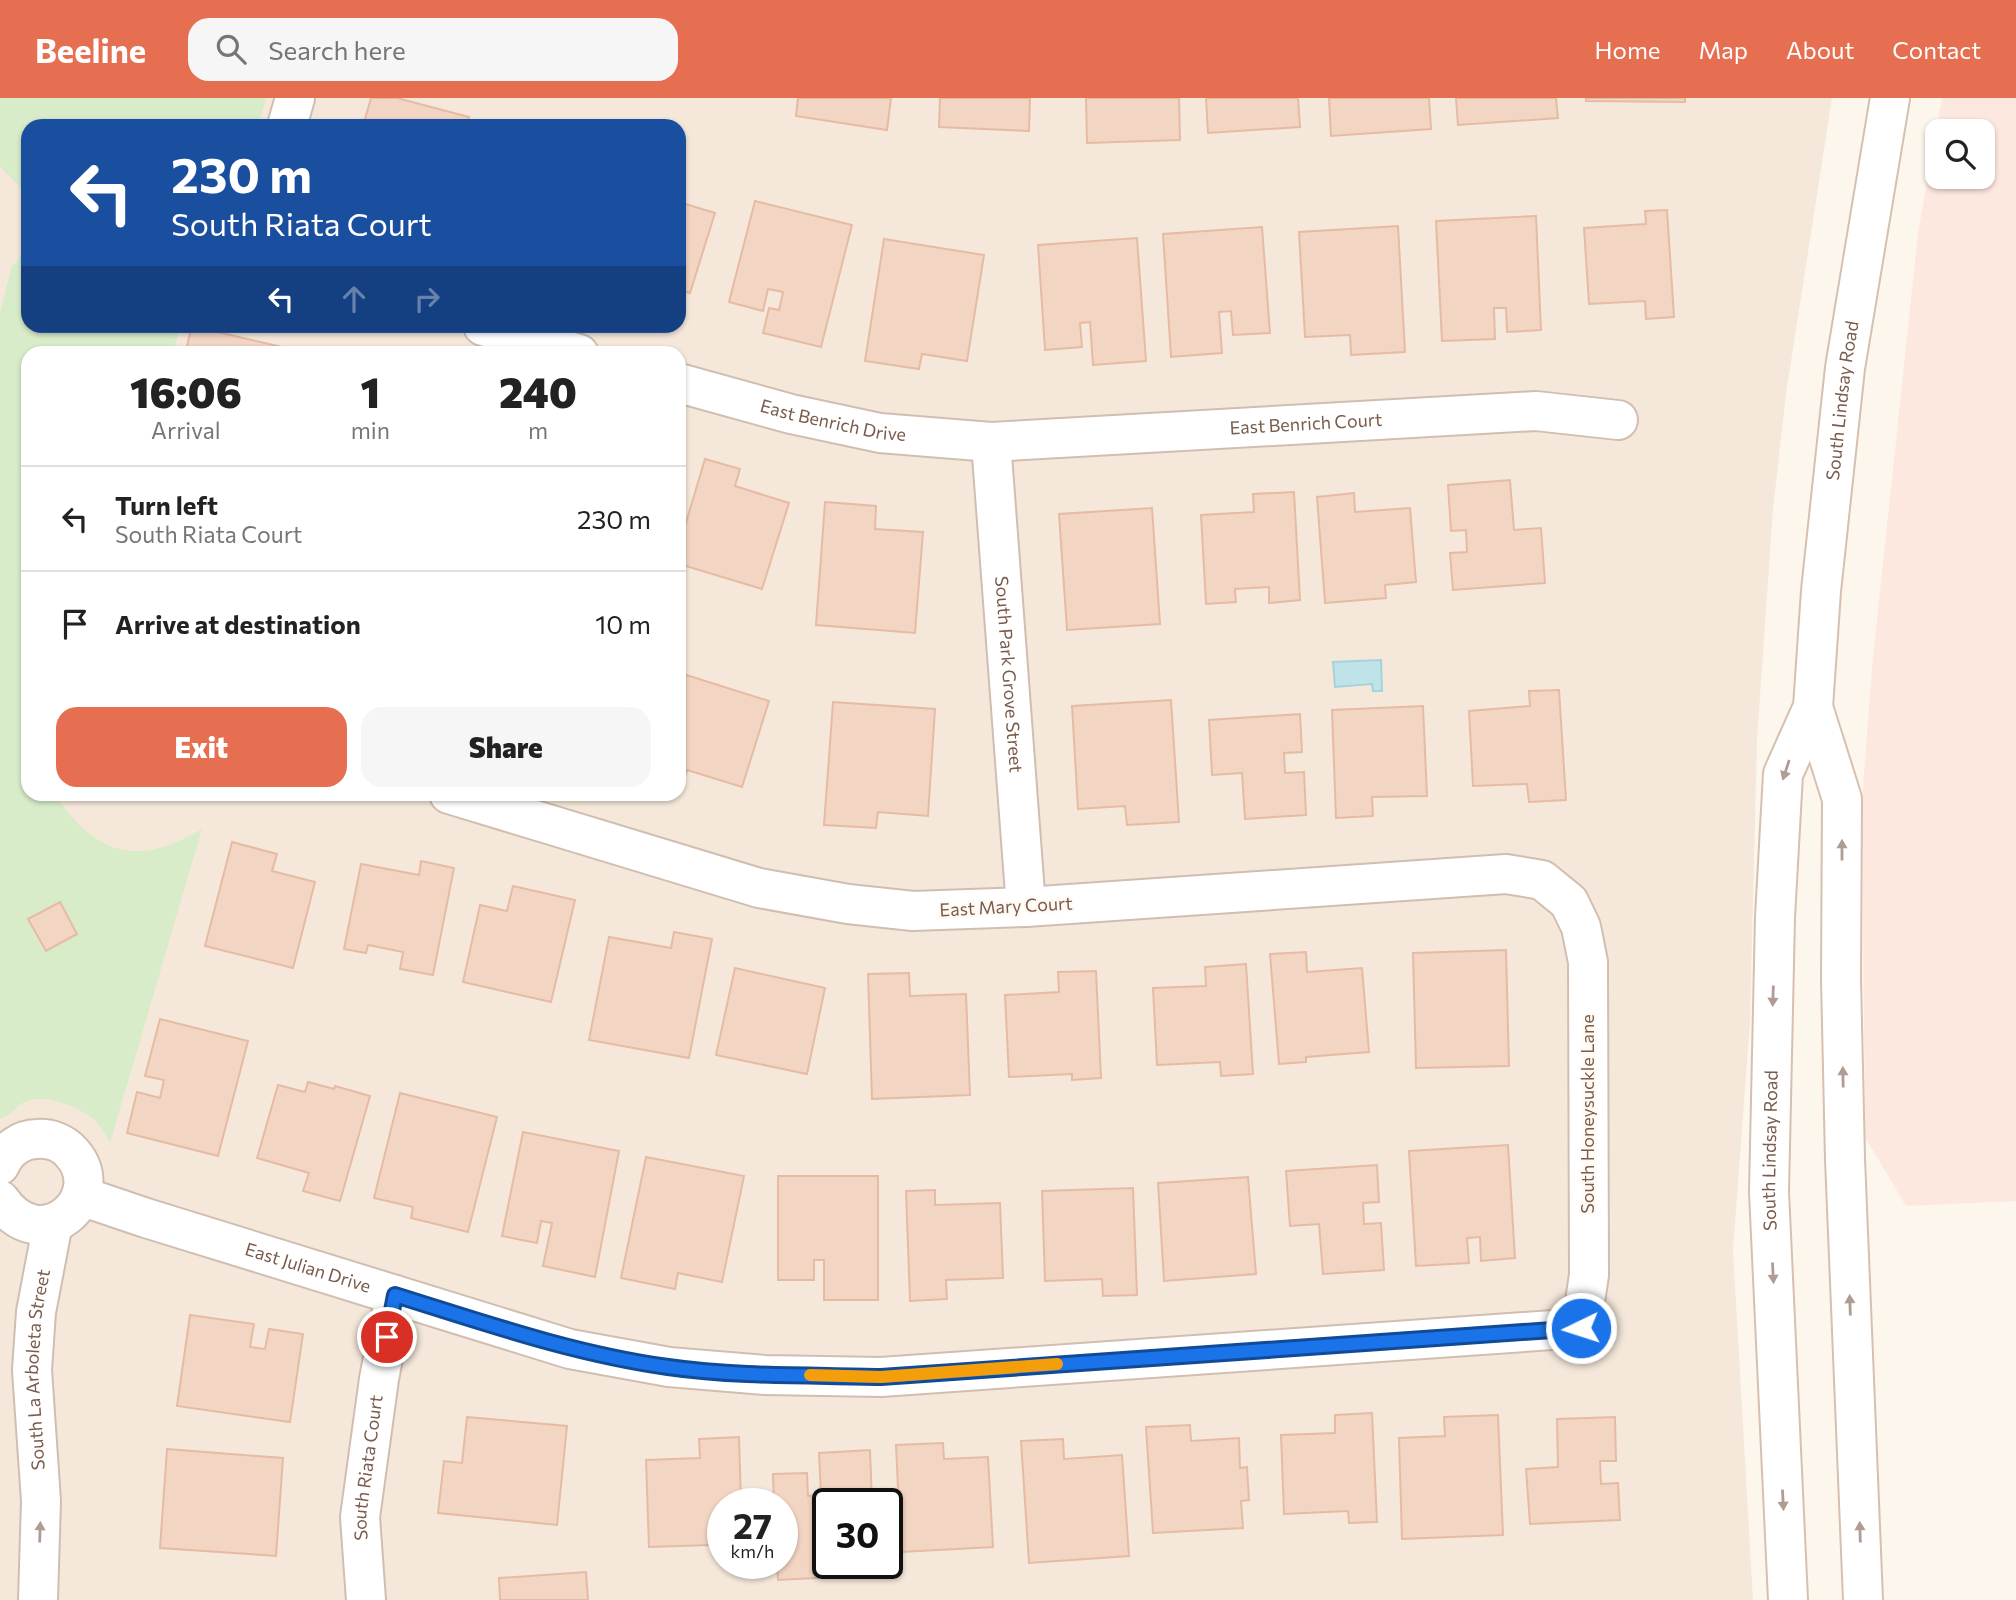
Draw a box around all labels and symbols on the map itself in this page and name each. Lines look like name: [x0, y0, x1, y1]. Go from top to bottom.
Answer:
street label: South Lindsay Road: [1821, 319, 1863, 481]
street label: East Benrich Drive: [758, 394, 907, 445]
street label: East Benrich Court: [1229, 408, 1383, 438]
street label: South Park Grove Street: [991, 575, 1028, 773]
one-way arrow: [1780, 759, 1790, 780]
one-way arrow: [1836, 838, 1848, 860]
street label: East Mary Court: [939, 892, 1073, 920]
one-way arrow: [1767, 986, 1779, 1008]
street label: South Honeysuckle Lane: [1576, 1014, 1598, 1214]
one-way arrow: [1837, 1066, 1849, 1088]
street label: South Lindsay Road: [1757, 1070, 1782, 1231]
street label: East Julian Drive: [243, 1237, 374, 1297]
one-way arrow: [1768, 1262, 1779, 1284]
street label: South La Arboleta Street: [20, 1267, 54, 1471]
position arrow: [1544, 1291, 1618, 1365]
one-way arrow: [1845, 1293, 1856, 1315]
pin: [357, 1307, 417, 1367]
street label: South Riata Court: [348, 1393, 387, 1541]
speed limit sign: 30: [812, 1488, 903, 1579]
one-way arrow: [1778, 1489, 1789, 1511]
one-way arrow: [34, 1521, 46, 1543]
one-way arrow: [1855, 1521, 1866, 1543]

